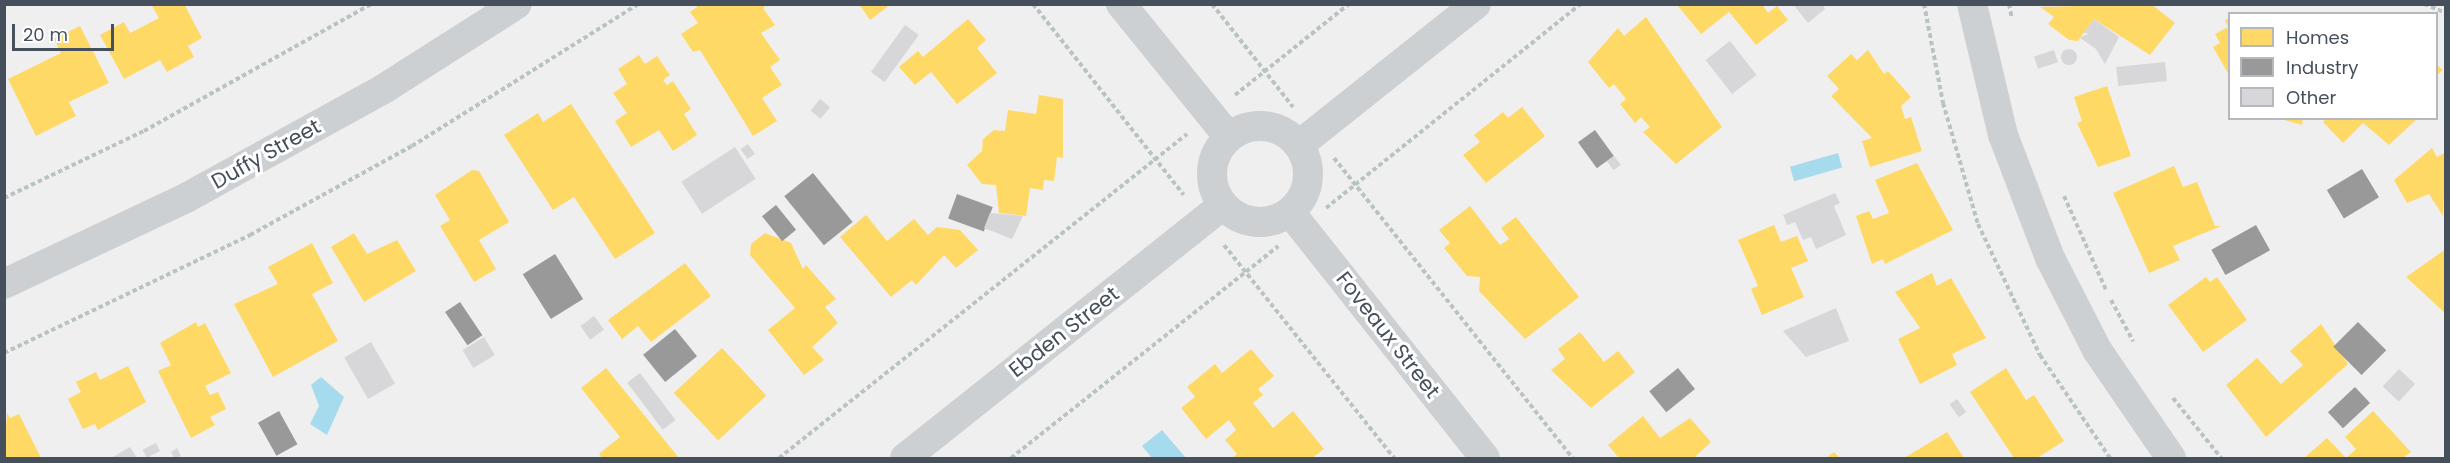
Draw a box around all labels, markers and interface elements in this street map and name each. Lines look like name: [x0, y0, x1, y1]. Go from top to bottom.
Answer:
scale bar: [15, 12, 117, 50]
legend: [2228, 12, 2438, 120]
text: 20 m: [23, 22, 68, 47]
text: Homes: [2286, 25, 2349, 50]
text: Industry: [2286, 55, 2358, 80]
text: Other: [2286, 85, 2336, 110]
street label: Duffy Street: [207, 114, 325, 194]
street label: Foveaux Street: [1331, 267, 1445, 403]
street label: Ebden Street: [1004, 281, 1124, 383]

